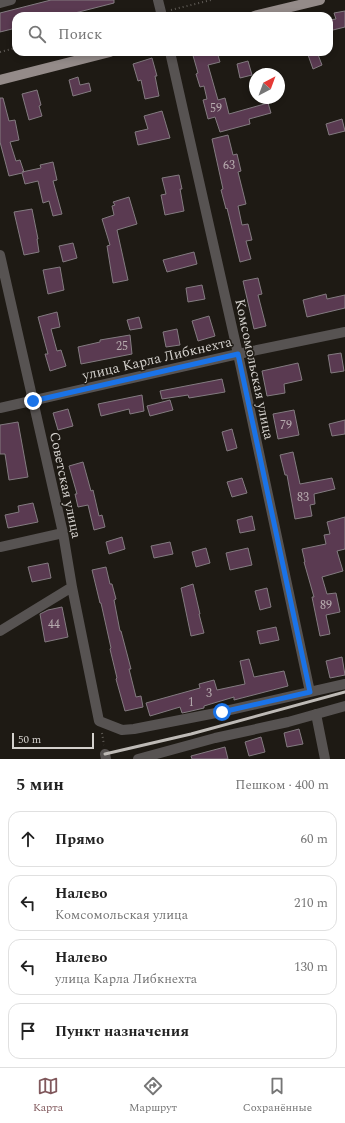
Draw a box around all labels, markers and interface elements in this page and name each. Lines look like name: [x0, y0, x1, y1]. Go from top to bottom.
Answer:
search box: [12, 12, 333, 56]
icon: search: [26, 23, 48, 45]
text: Поиск: [58, 23, 102, 46]
north arrow: [249, 68, 285, 104]
house number: 59: [210, 99, 222, 118]
house number: 63: [223, 156, 235, 175]
street label: Комсомольская улица: [229, 297, 280, 442]
street label: улица Карла Либкнехта: [79, 331, 234, 386]
house number: 25: [116, 337, 128, 356]
route end: [24, 392, 42, 410]
house number: 79: [280, 416, 292, 435]
street label: Советская улица: [44, 430, 87, 540]
house number: 83: [297, 488, 309, 507]
house number: 89: [320, 596, 332, 615]
house number: 44: [48, 615, 60, 634]
house number: 3: [206, 684, 212, 703]
house number: 1: [188, 693, 194, 712]
route start: [213, 703, 231, 721]
scale bar: [12, 731, 94, 750]
text: 50 m: [18, 731, 41, 748]
text: 5 мин: [16, 772, 64, 798]
text: Пешком · 400 m: [235, 775, 329, 795]
icon: ahead: [17, 828, 39, 850]
text: Прямо: [55, 828, 104, 851]
text: 60 m: [301, 829, 328, 849]
text: Налево: [55, 882, 108, 905]
icon: left: [17, 892, 39, 914]
text: 210 m: [294, 893, 328, 913]
text: Комсомольская улица: [55, 905, 188, 925]
text: Налево: [55, 946, 108, 969]
icon: left: [17, 956, 39, 978]
text: 130 m: [294, 957, 328, 977]
text: улица Карла Либкнехта: [55, 969, 197, 989]
icon: arrive: [17, 1020, 39, 1042]
text: Пункт назначения: [55, 1020, 189, 1043]
tab: Карта: [33, 1075, 63, 1116]
tab: Маршрут: [129, 1075, 177, 1116]
tab: Сохранённые: [243, 1075, 312, 1116]

